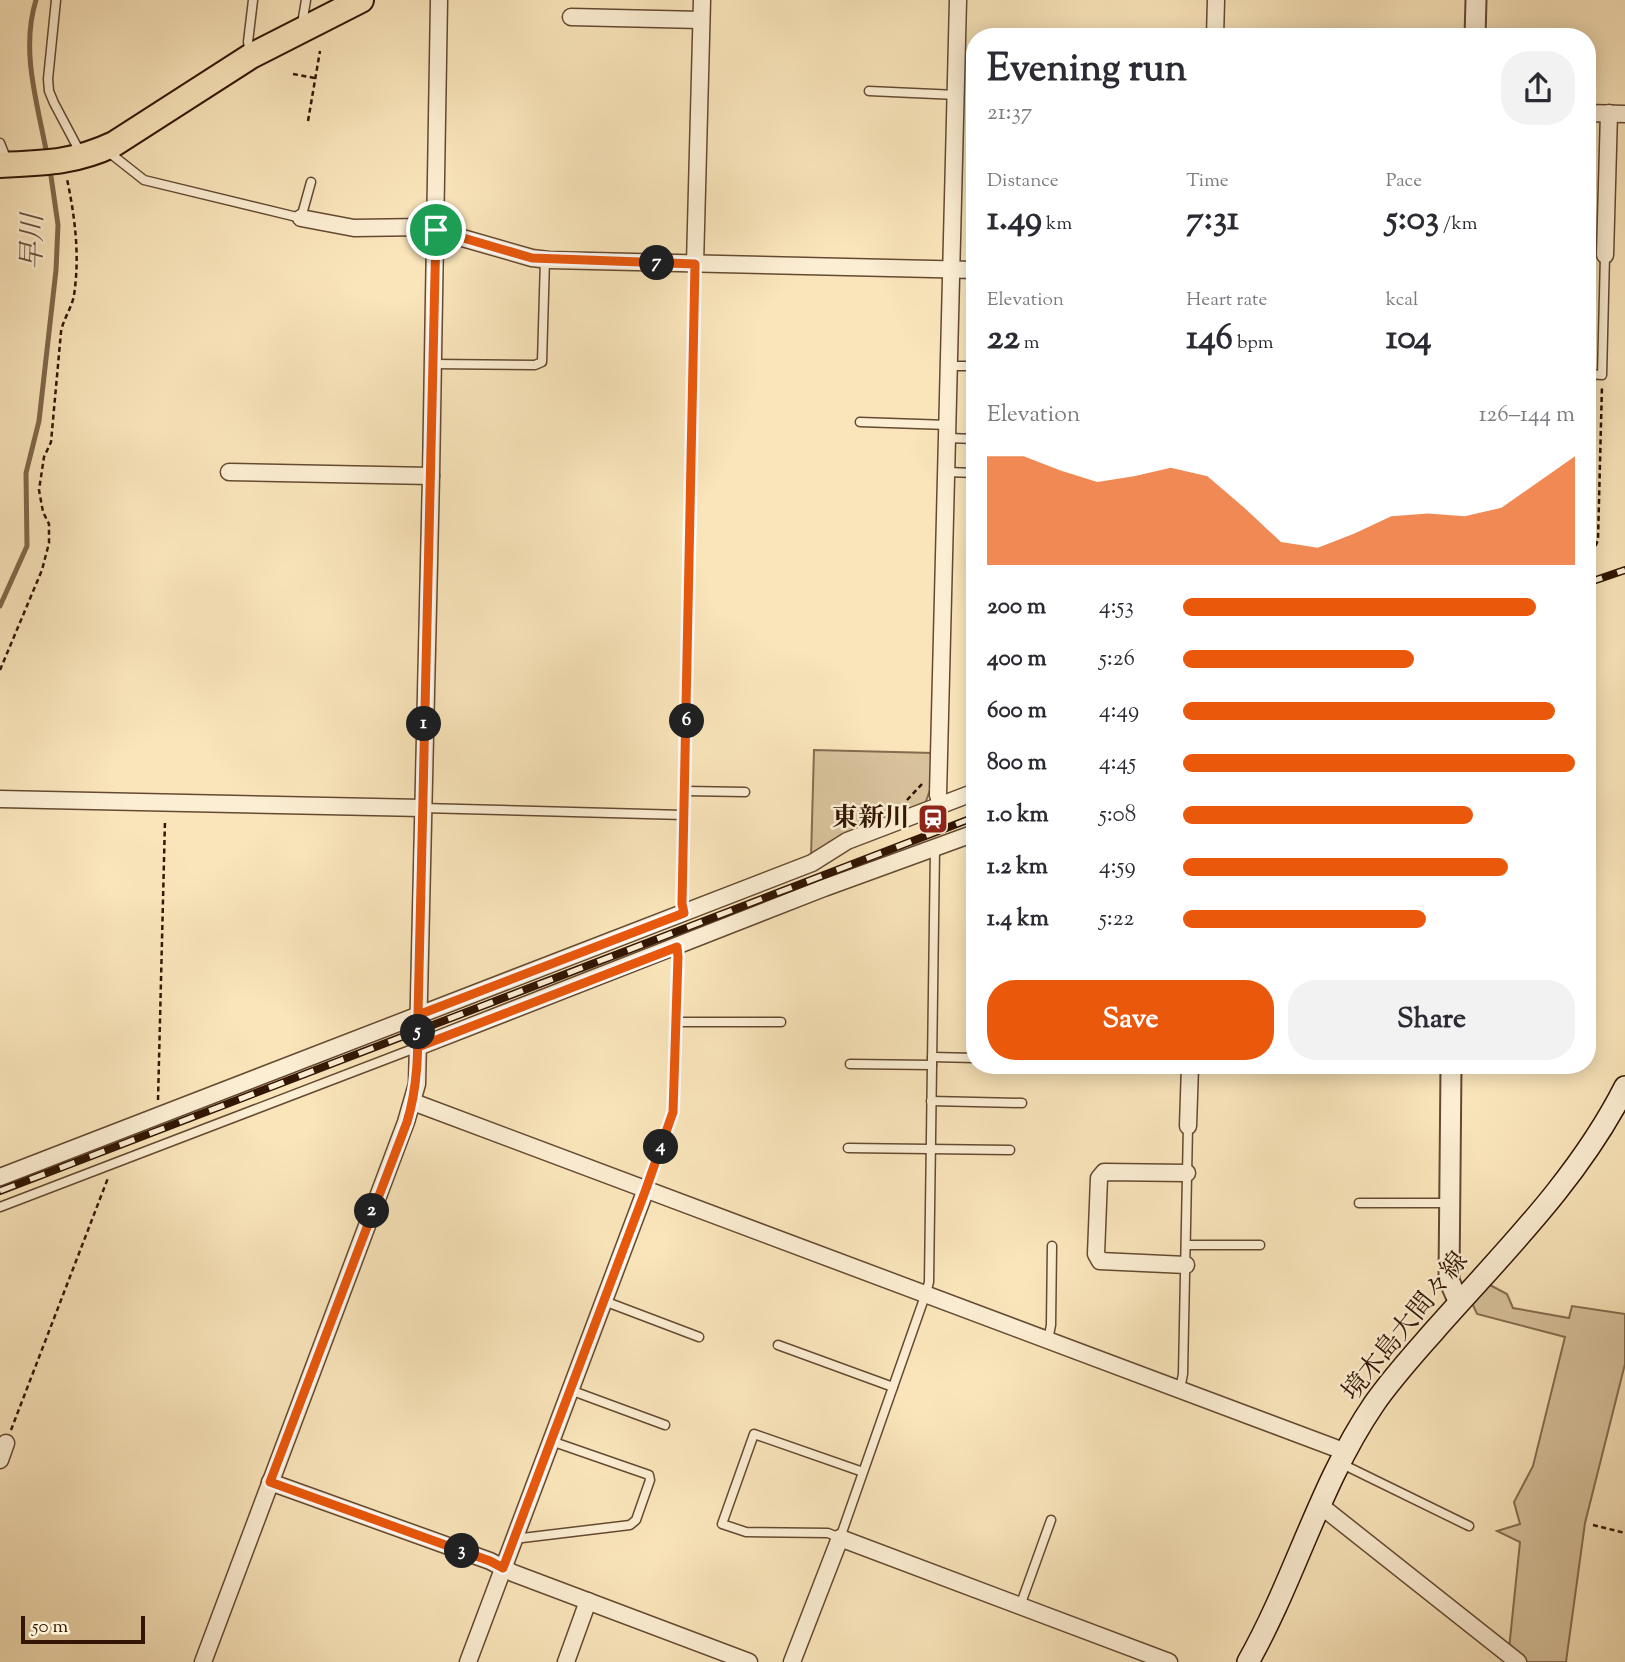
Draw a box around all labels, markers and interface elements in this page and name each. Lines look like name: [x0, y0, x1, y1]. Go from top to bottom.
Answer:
text: Evening run: [987, 44, 1187, 98]
button: share: [1501, 51, 1575, 125]
text: 21:37: [987, 97, 1032, 130]
text: Distance: [987, 168, 1059, 195]
text: Time: [1186, 168, 1229, 195]
text: Pace: [1386, 168, 1422, 195]
text: 1.49: [987, 195, 1042, 246]
text: 7:31: [1186, 195, 1239, 246]
text: 5:03: [1386, 195, 1439, 246]
pin: [406, 200, 466, 260]
water label: 早川: [14, 211, 55, 270]
icon: arrive: [417, 211, 455, 249]
text: km: [1042, 211, 1072, 238]
text: /km: [1439, 211, 1477, 238]
pin: 7: [640, 246, 674, 280]
text: 7: [652, 249, 661, 276]
text: Elevation: [987, 287, 1064, 314]
text: Heart rate: [1186, 287, 1267, 314]
text: kcal: [1386, 287, 1418, 314]
text: 22: [987, 314, 1020, 365]
text: 146: [1186, 314, 1233, 365]
text: 104: [1386, 314, 1432, 365]
text: m: [1020, 330, 1040, 357]
text: bpm: [1233, 330, 1273, 357]
text: Elevation: [987, 399, 1080, 432]
text: 126–144 m: [1479, 399, 1575, 432]
text: 200 m: [987, 591, 1046, 624]
text: 4:53: [1099, 591, 1134, 624]
text: 400 m: [987, 643, 1047, 676]
text: 5:26: [1099, 643, 1135, 676]
text: 600 m: [987, 695, 1047, 728]
text: 4:49: [1099, 695, 1139, 728]
pin: 6: [670, 704, 704, 738]
pin: 1: [406, 706, 442, 742]
text: 6: [682, 707, 691, 734]
text: 1: [420, 710, 427, 737]
text: 800 m: [987, 747, 1047, 780]
text: 4:45: [1099, 747, 1136, 780]
text: 1.0 km: [987, 799, 1049, 832]
text: 5:08: [1099, 799, 1136, 832]
place label: 東新川: [832, 801, 910, 838]
station icon: 東新川: [916, 802, 950, 836]
text: 1.2 km: [987, 851, 1048, 884]
text: 4:59: [1099, 851, 1136, 884]
text: 1.4 km: [987, 903, 1049, 936]
text: 5:22: [1099, 903, 1134, 936]
button: Save: [987, 980, 1274, 1060]
button: Share: [1288, 980, 1575, 1060]
pin: 5: [400, 1014, 436, 1050]
text: 5: [414, 1018, 421, 1045]
pin: 4: [644, 1130, 678, 1164]
text: 4: [656, 1133, 665, 1160]
pin: 2: [354, 1194, 390, 1228]
text: 2: [367, 1197, 376, 1224]
street label: 境木島大間々線: [1334, 1245, 1478, 1409]
pin: 3: [444, 1534, 480, 1568]
text: 3: [458, 1537, 465, 1564]
scale bar: [21, 1613, 145, 1645]
text: 50 m: [32, 1614, 68, 1641]

